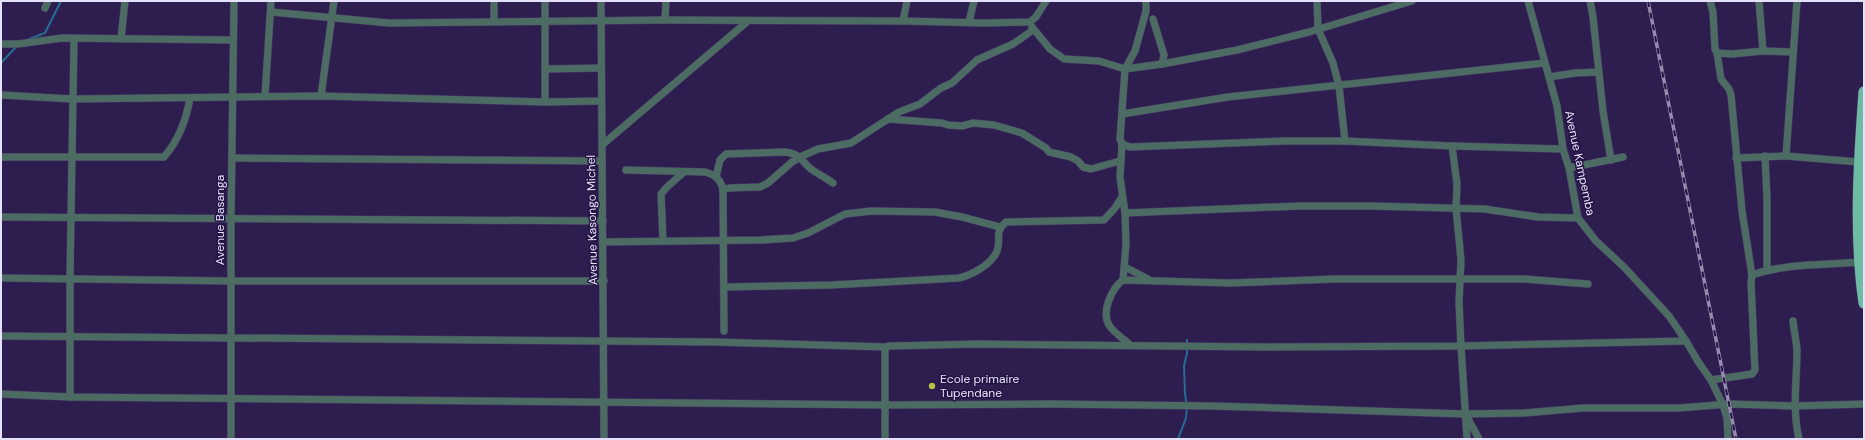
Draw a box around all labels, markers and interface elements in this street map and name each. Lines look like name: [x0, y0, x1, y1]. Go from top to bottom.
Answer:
street label: Avenue Kampemba: [1561, 109, 1599, 217]
street label: Avenue Kasongo Michel: [583, 155, 601, 285]
street label: Avenue Basanga: [212, 175, 228, 265]
place label: Ecole primaire Tupendane: [940, 371, 1020, 401]
marker: Ecole primaire Tupendane: [927, 381, 937, 391]

